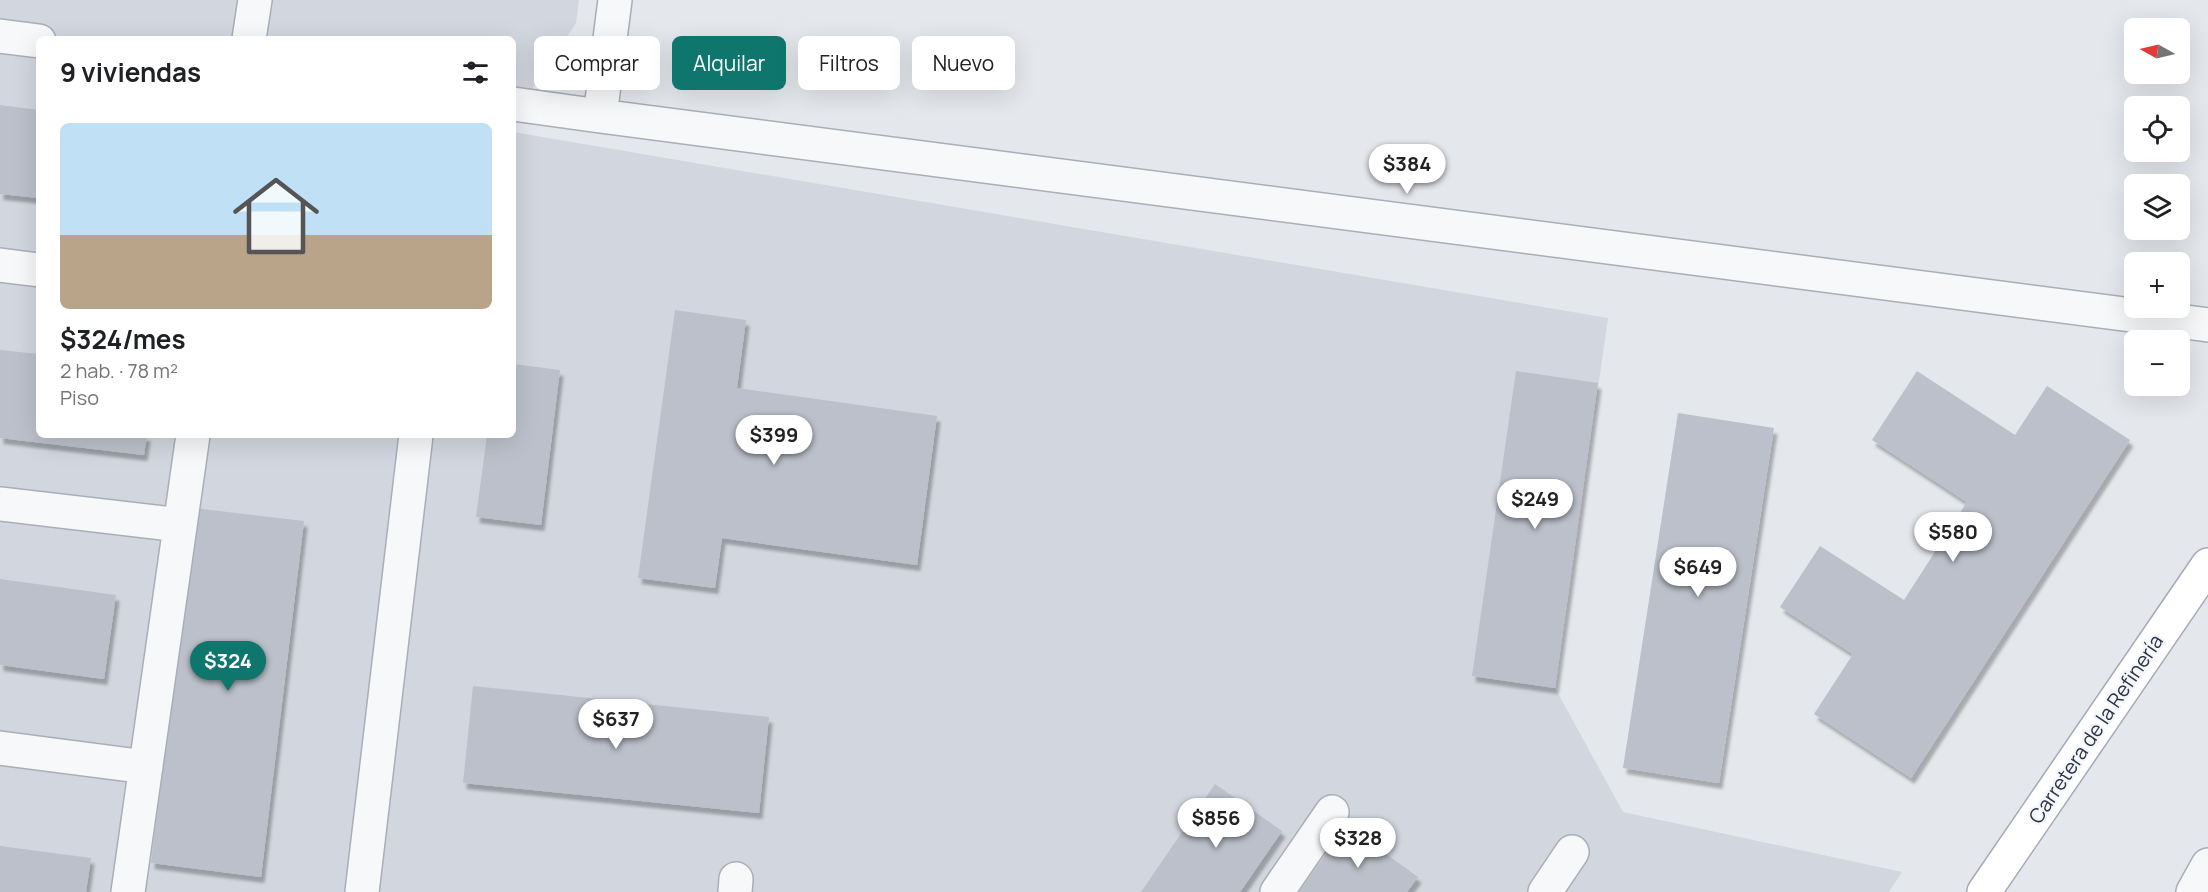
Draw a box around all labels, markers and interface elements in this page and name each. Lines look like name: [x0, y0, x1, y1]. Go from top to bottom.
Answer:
north arrow: [2124, 18, 2190, 84]
map controls: [2124, 18, 2190, 396]
chip: Comprar: [534, 36, 660, 90]
chip: Alquilar: [672, 36, 786, 90]
chip: Filtros: [798, 36, 900, 90]
chip: Nuevo: [912, 36, 1015, 90]
text: 9 viviendas: [60, 54, 201, 90]
icon: filters: [459, 56, 492, 89]
button: locate: [2124, 96, 2190, 162]
pin: $384: [1371, 144, 1443, 195]
text: $384: [1383, 150, 1431, 177]
icon: home: [222, 162, 330, 270]
button: layers: [2124, 174, 2190, 240]
button: +: [2124, 252, 2190, 318]
text: $324/mes: [60, 321, 186, 357]
button: −: [2124, 330, 2190, 396]
text: 2 hab. · 78 m²: [60, 357, 178, 384]
text: Piso: [60, 384, 99, 411]
pin: $399: [738, 415, 810, 466]
text: $399: [749, 421, 799, 448]
pin: $249: [1499, 479, 1571, 530]
text: $249: [1511, 485, 1559, 512]
pin: $580: [1917, 512, 1989, 563]
text: $580: [1928, 518, 1978, 545]
pin: $649: [1662, 547, 1734, 598]
text: $649: [1673, 553, 1723, 580]
street label: Carretera de la Refinería: [2022, 629, 2169, 829]
pin: $324: [192, 641, 264, 692]
text: $324: [204, 647, 252, 674]
pin: $637: [580, 699, 652, 750]
text: $637: [592, 705, 640, 732]
pin: $856: [1180, 798, 1252, 849]
text: $856: [1192, 804, 1240, 831]
pin: $328: [1322, 818, 1394, 869]
text: $328: [1334, 824, 1382, 851]

